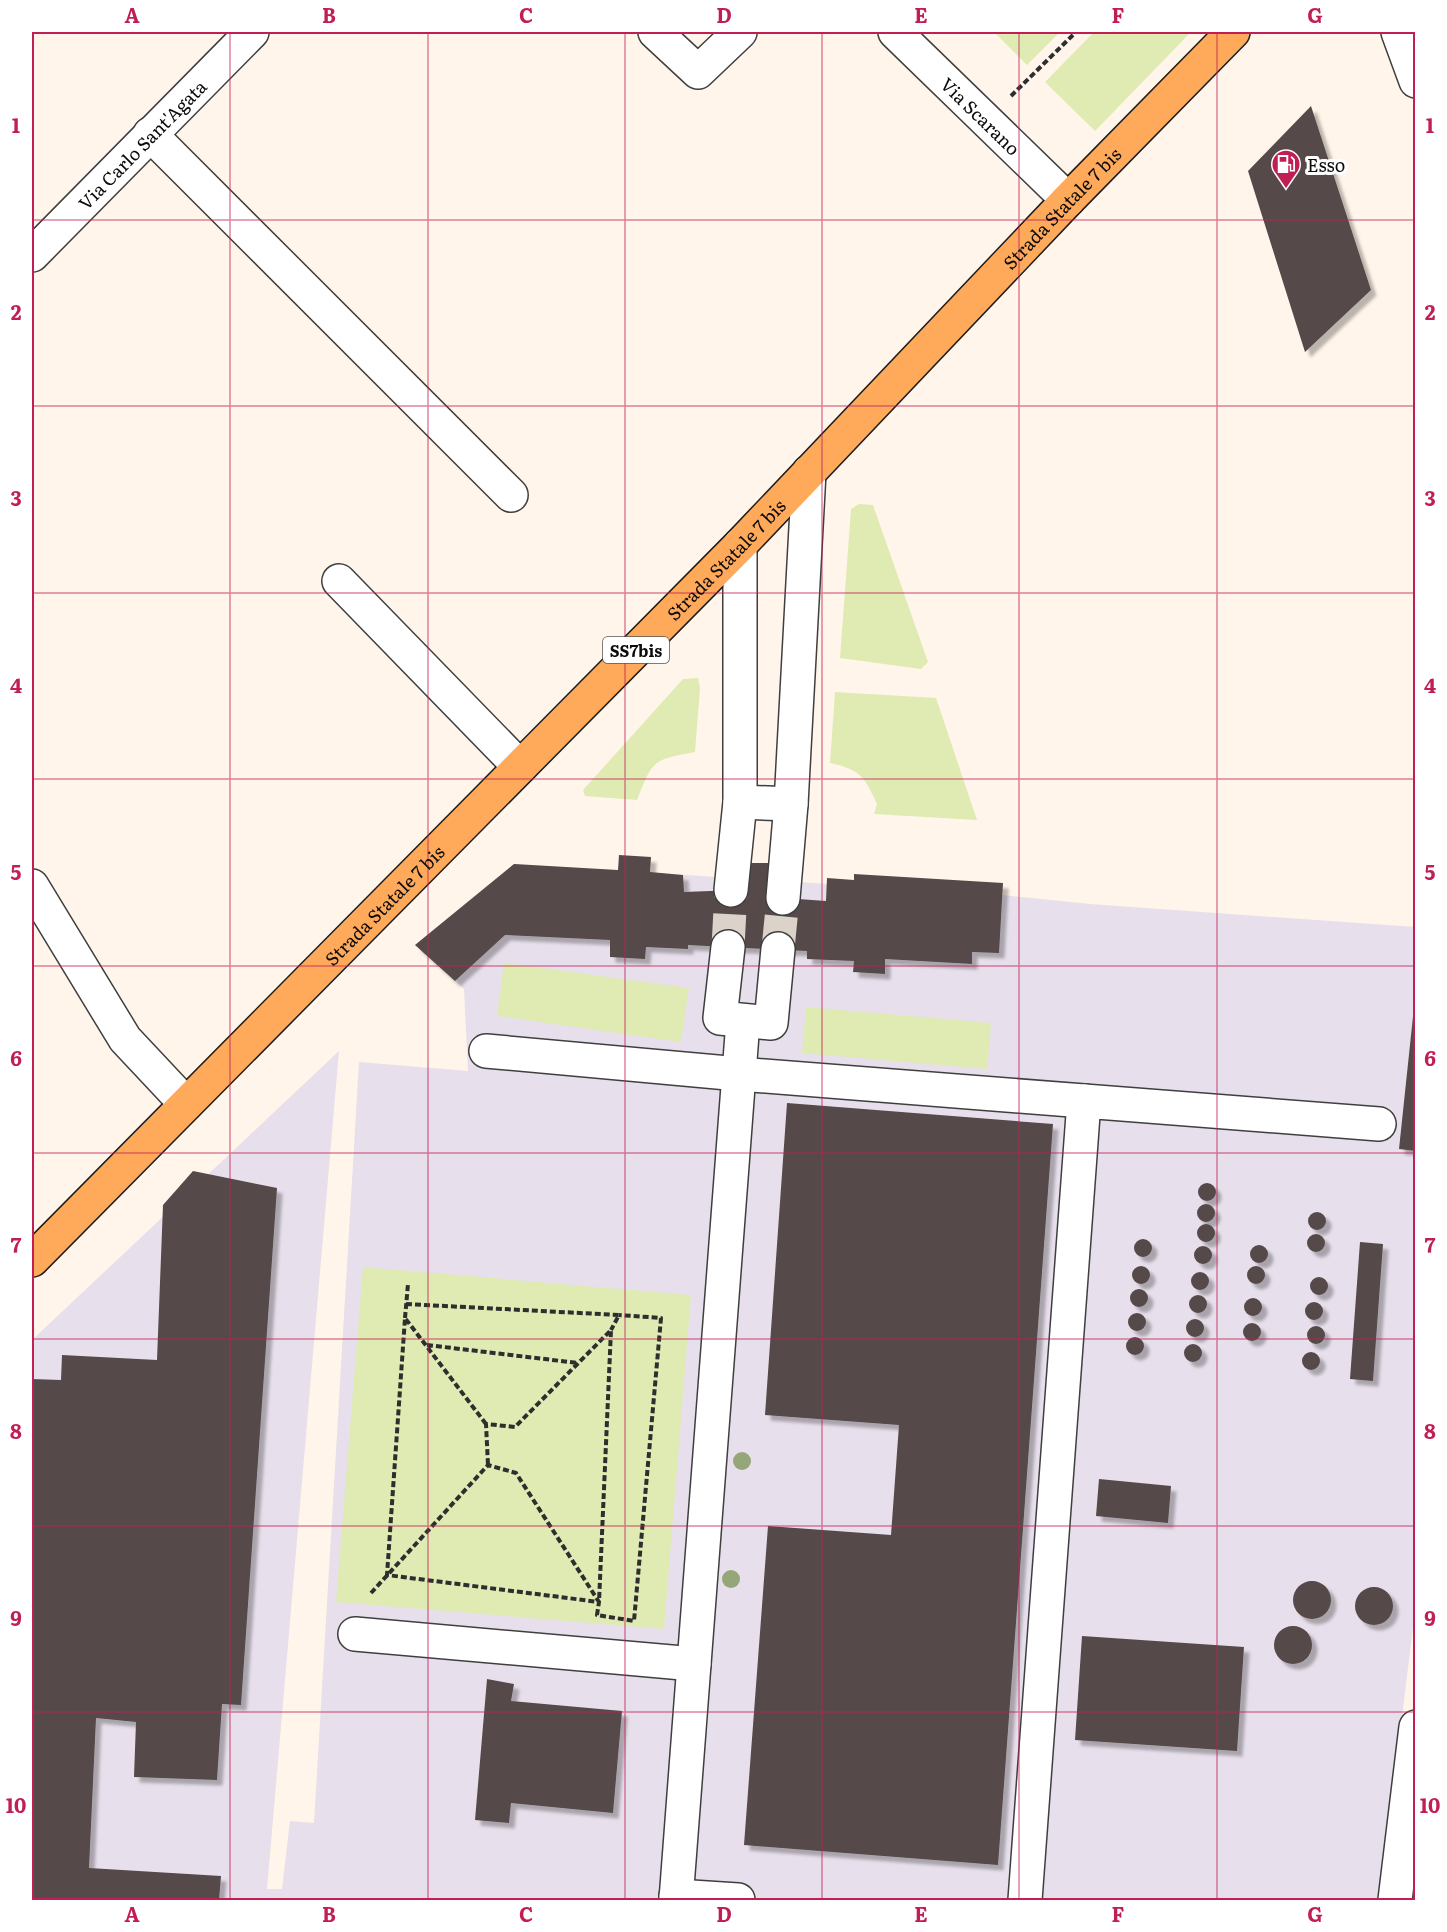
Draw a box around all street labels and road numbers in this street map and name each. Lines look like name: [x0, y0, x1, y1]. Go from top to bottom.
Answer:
street label: Via Scarano: [935, 70, 1027, 161]
street label: Via Carlo Sant'Agata: [71, 73, 212, 215]
street label: Strada Statale 7 bis: [996, 141, 1127, 275]
street label: Strada Statale 7 bis: [660, 492, 791, 626]
road number: SS7bis: [603, 637, 669, 663]
street label: Strada Statale 7 bis: [318, 838, 450, 971]

